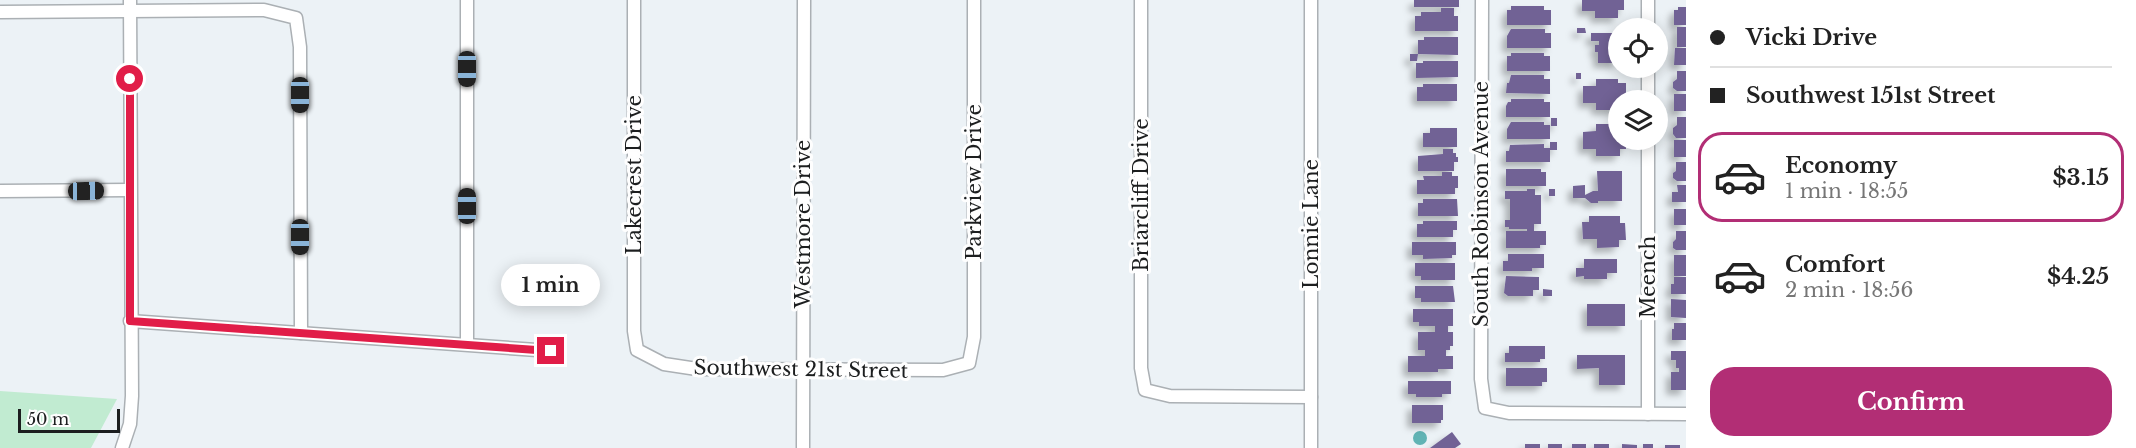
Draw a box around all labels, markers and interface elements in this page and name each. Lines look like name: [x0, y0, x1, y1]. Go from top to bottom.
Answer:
map controls: [1608, 18, 1668, 150]
button: locate: [1608, 18, 1668, 78]
text: Vicki Drive: [1746, 24, 1877, 51]
car: [458, 51, 476, 87]
route start: [116, 65, 143, 92]
car: [291, 77, 309, 113]
street label: South Robinson Avenue: [1469, 81, 1493, 327]
text: Southwest 151st Street: [1746, 82, 1995, 109]
button: layers: [1608, 90, 1668, 150]
street label: Lakecrest Drive: [622, 95, 646, 255]
street label: Parkview Drive: [962, 104, 986, 260]
street label: Briarcliff Drive: [1129, 118, 1153, 272]
street label: Westmore Drive: [791, 140, 815, 309]
icon: car: [1713, 150, 1767, 204]
text: Economy: [1785, 152, 1897, 179]
street label: Lonnie Lane: [1299, 159, 1323, 289]
text: $3.15: [2052, 164, 2109, 191]
text: 1 min · 18:55: [1785, 179, 1908, 203]
car: [68, 182, 104, 200]
car: [458, 188, 476, 224]
car: [291, 219, 309, 255]
street label: Meench: [1636, 236, 1660, 318]
icon: car: [1713, 249, 1767, 303]
text: Comfort: [1785, 251, 1885, 278]
text: $4.25: [2047, 263, 2109, 290]
callout: 1 min: [502, 264, 600, 306]
text: 1 min: [522, 273, 579, 297]
text: 2 min · 18:56: [1785, 278, 1913, 302]
route end: [537, 337, 564, 364]
street label: Southwest 21st Street: [693, 355, 909, 383]
button: Confirm: [1710, 367, 2112, 436]
scale bar: [18, 406, 120, 434]
text: 50 m: [27, 409, 69, 429]

